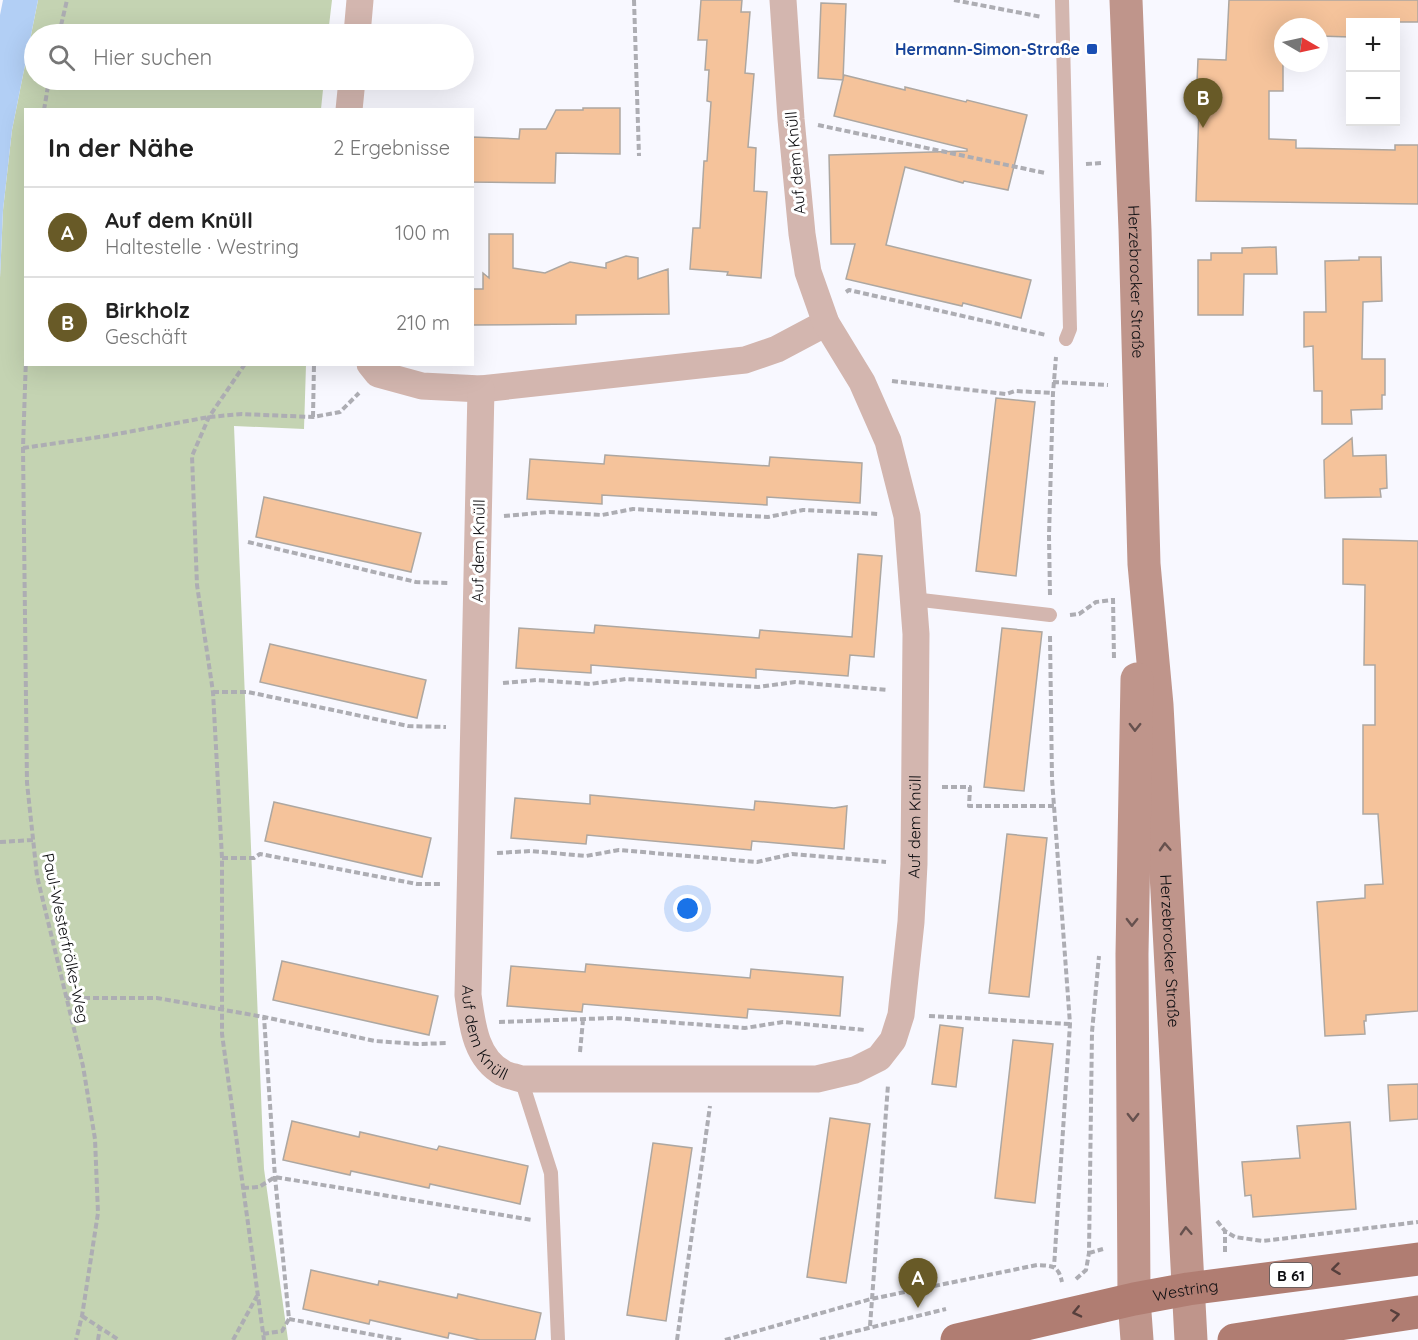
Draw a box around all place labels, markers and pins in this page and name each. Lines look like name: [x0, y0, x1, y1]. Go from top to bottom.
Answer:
place label: Hermann-Simon-Straße: [895, 39, 1080, 59]
marker: Hermann-Simon-Straße: [1085, 42, 1099, 56]
pin: B: [1184, 78, 1222, 128]
pin: A: [898, 1258, 938, 1308]

